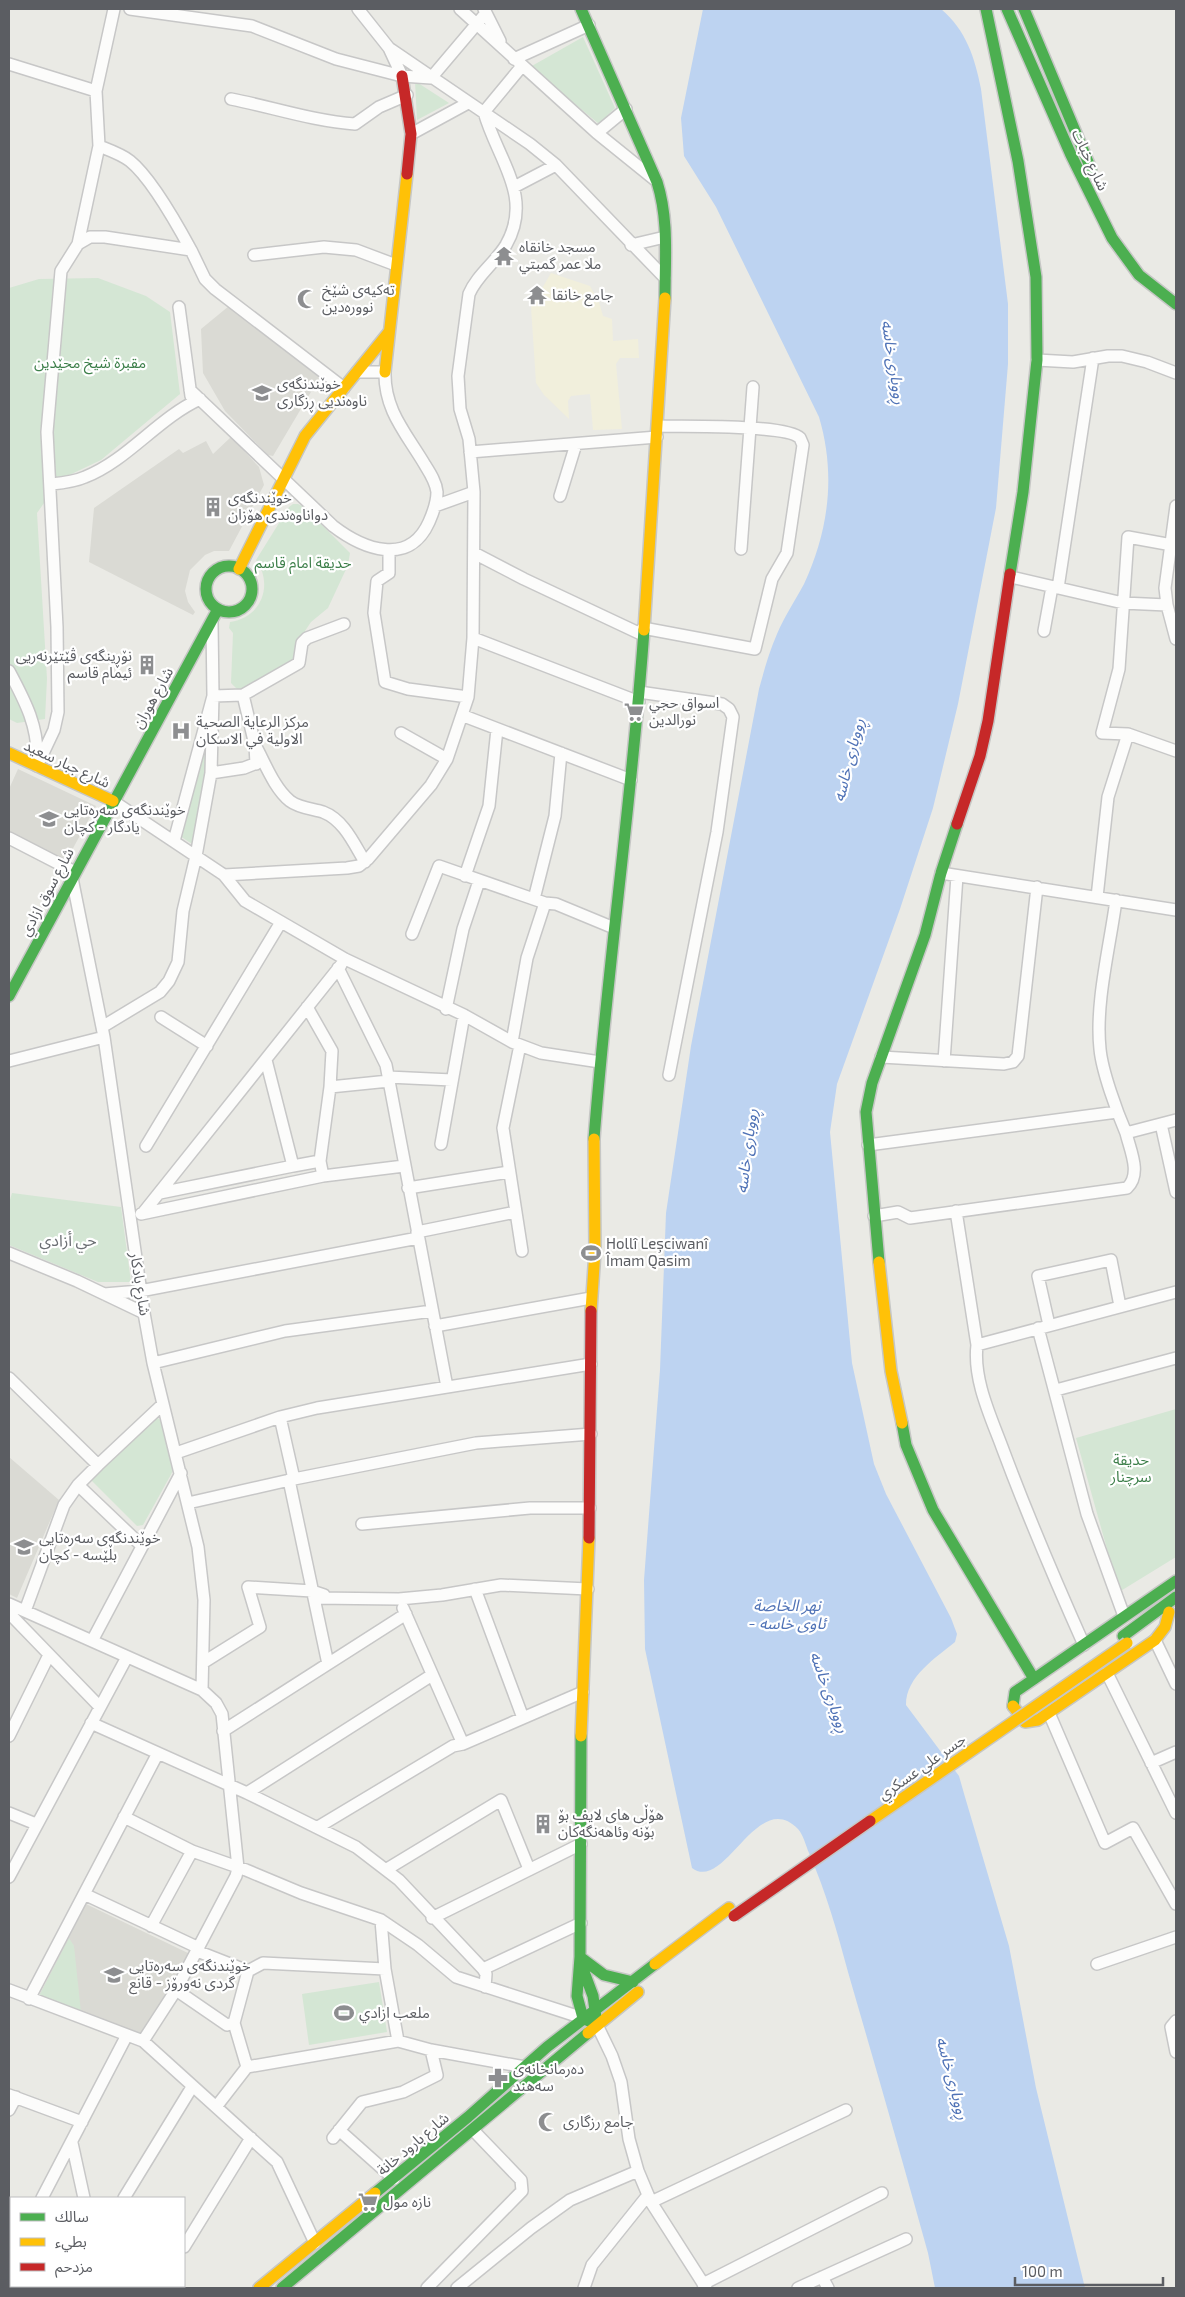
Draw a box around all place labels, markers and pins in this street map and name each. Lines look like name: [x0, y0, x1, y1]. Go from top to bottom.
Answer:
place label: مسجد خانقاه ملا عمر گمبتي: [519, 237, 601, 275]
temple icon: مسجد خانقاه ملا عمر گمبتي: [493, 245, 515, 267]
place label: تەکیەی شێخ نوورەدین: [322, 280, 395, 316]
temple icon: جامع خانقا: [526, 284, 548, 306]
place label: جامع خانقا: [552, 285, 614, 307]
mosque icon: تەکیەی شێخ نوورەدین: [296, 288, 318, 310]
place label: خوێندنگەی ناوەندیی ڕزگاری: [277, 374, 367, 413]
school or university icon: خوێندنگەی ناوەندیی ڕزگاری: [251, 382, 273, 404]
place label: خوێندنگەی دواناوەندی هۆزان: [228, 488, 328, 524]
building icon: خوێندنگەی دواناوەندی هۆزان: [202, 496, 224, 518]
place label: نۆڕینگەی ڤێتێرنەریی ئیمام قاسم: [16, 646, 132, 684]
building icon: نۆڕینگەی ڤێتێرنەریی ئیمام قاسم: [136, 654, 158, 676]
place label: اسواق حجي نورالدين: [649, 693, 719, 729]
supermarket icon: اسواق حجي نورالدين: [623, 701, 645, 723]
place label: مركز الرعاية الصحية الاولية في الاسكان: [196, 712, 309, 750]
hospital icon: مركز الرعاية الصحية الاولية في الاسكان: [170, 720, 192, 742]
place label: خوێندنگەی سەرەتایی یادگار - کچان: [64, 800, 186, 837]
school or university icon: خوێندنگەی سەرەتایی یادگار - کچان: [38, 808, 60, 830]
place label: Hollî Leşciwanî Îmam Qasim: [605, 1234, 709, 1270]
sports icon: Hollî Leşciwanî Îmam Qasim: [580, 1242, 602, 1264]
place label: خوێندنگەی سەرەتایی بڵێسە - کچان: [39, 1528, 161, 1565]
school or university icon: خوێندنگەی سەرەتایی بڵێسە - کچان: [13, 1536, 35, 1558]
place label: هۆڵی های لایف بۆ بۆنە وئاهەنگەکان: [558, 1804, 664, 1841]
building icon: هۆڵی های لایف بۆ بۆنە وئاهەنگەکان: [532, 1813, 554, 1835]
place label: خوێندنگەی سەرەتایی گردی نەورۆز - قانع: [129, 1956, 251, 1995]
school or university icon: خوێندنگەی سەرەتایی گردی نەورۆز - قانع: [103, 1964, 125, 1986]
sports icon: ملعب ازادي: [333, 2002, 355, 2024]
place label: ملعب ازادي: [359, 2003, 430, 2024]
place label: دەرمانخانەی سەهند: [513, 2059, 584, 2094]
pharmacy icon: دەرمانخانەی سەهند: [487, 2067, 509, 2089]
mosque icon: جامع رزگاری: [537, 2111, 559, 2133]
place label: جامع رزگاری: [563, 2112, 633, 2134]
supermarket icon: نازه مول: [357, 2191, 379, 2213]
place label: نازه مول: [383, 2192, 431, 2211]

